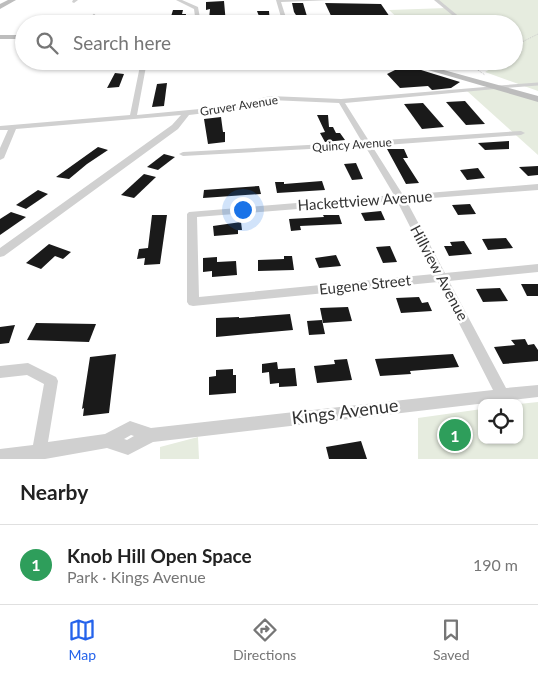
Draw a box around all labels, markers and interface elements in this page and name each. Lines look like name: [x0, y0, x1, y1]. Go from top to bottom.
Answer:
search box: [15, 15, 523, 70]
icon: search: [33, 29, 61, 57]
text: Search here: [73, 31, 171, 54]
street label: Gruver Avenue: [199, 92, 279, 119]
street label: Quincy Avenue: [312, 134, 392, 155]
street label: Hackettview Avenue: [297, 186, 433, 214]
your location: [230, 197, 256, 223]
street label: Hillview Avenue: [407, 222, 473, 323]
street label: Eugene Street: [318, 270, 412, 298]
street label: Kings Avenue: [290, 394, 399, 428]
map controls: [478, 399, 523, 444]
button: locate: [478, 399, 523, 444]
pin: 1: [439, 416, 471, 454]
text: Nearby: [20, 479, 88, 504]
text: Knob Hill Open Space: [67, 544, 252, 567]
text: 1: [31, 555, 41, 574]
text: 190 m: [473, 555, 518, 574]
text: Park · Kings Avenue: [67, 567, 206, 586]
tab: Map: [68, 616, 96, 663]
tab: Directions: [233, 616, 296, 663]
tab: Saved: [433, 616, 470, 663]

